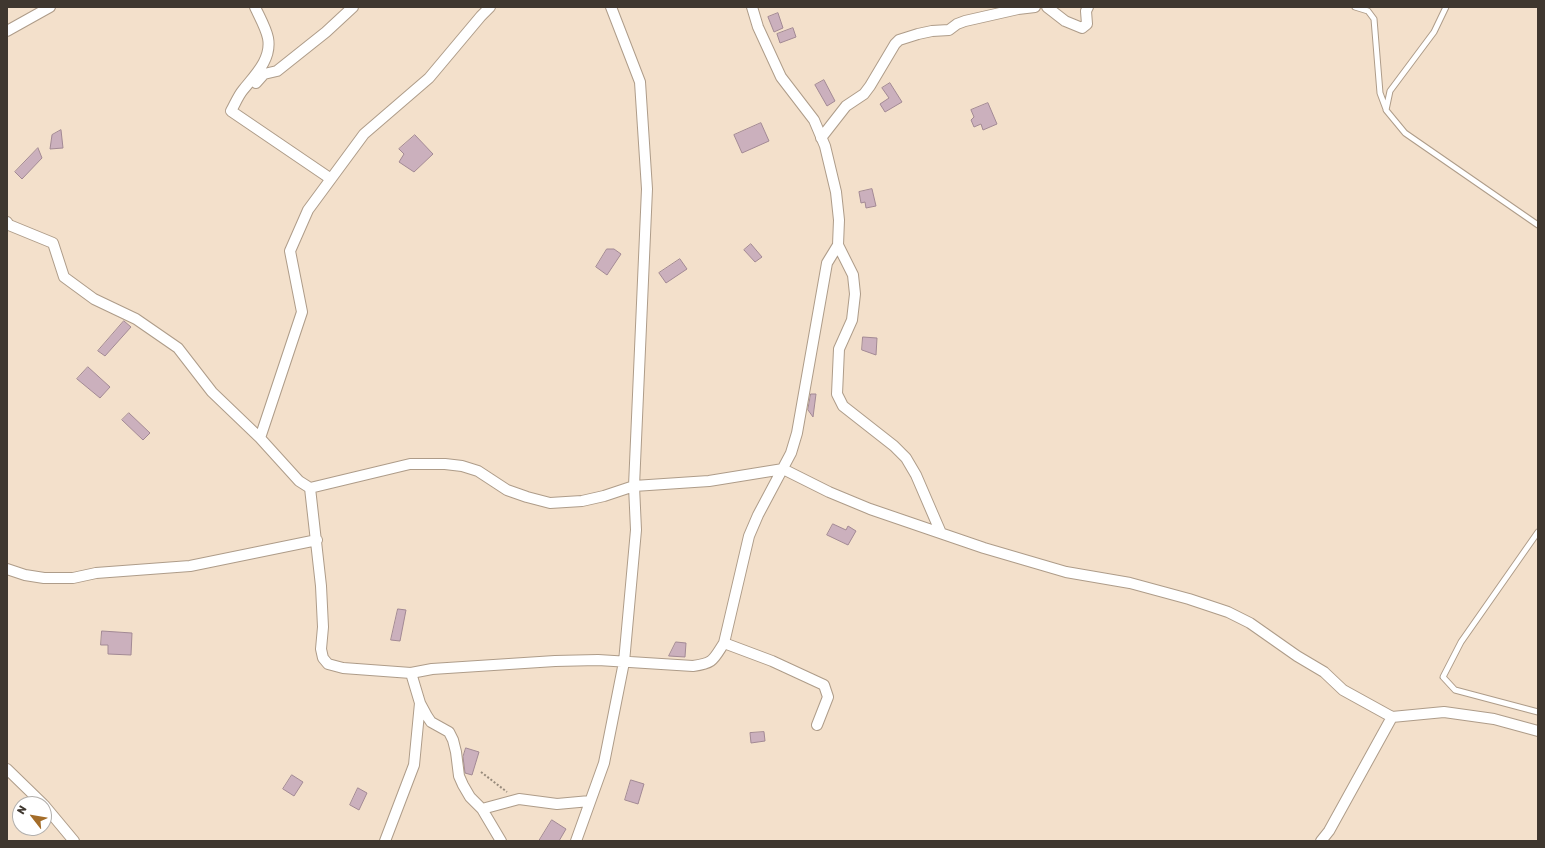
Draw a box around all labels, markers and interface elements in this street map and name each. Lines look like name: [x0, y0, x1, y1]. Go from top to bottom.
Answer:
north arrow: [12, 796, 52, 836]
text: N: [15, 803, 30, 817]

